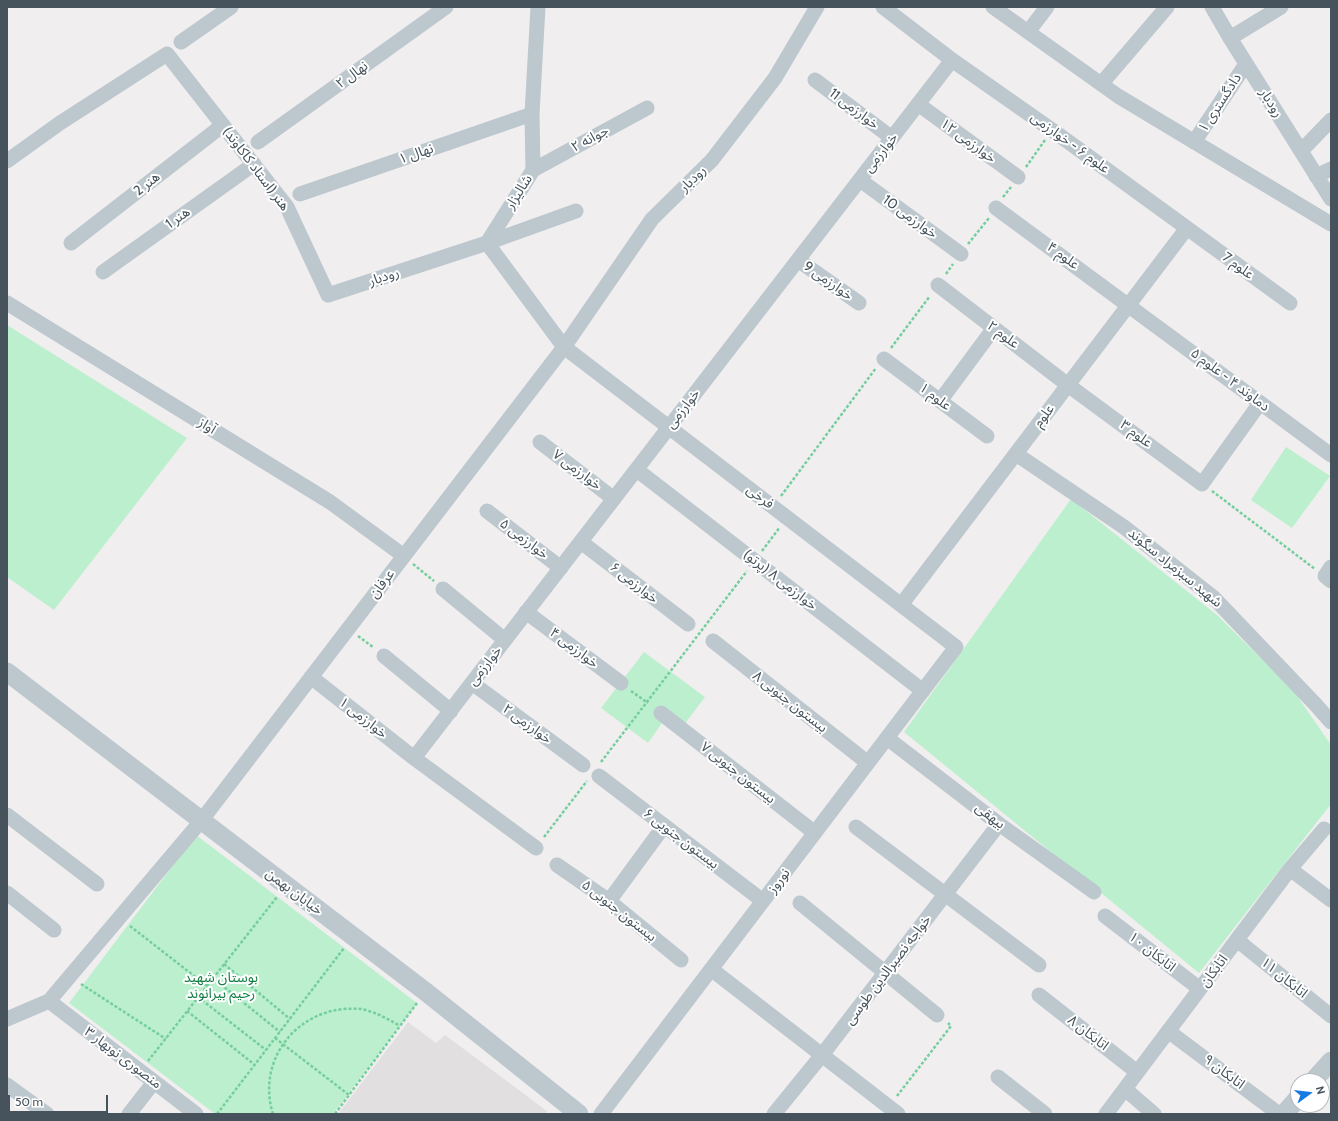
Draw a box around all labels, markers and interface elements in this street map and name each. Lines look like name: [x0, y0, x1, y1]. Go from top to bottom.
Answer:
street label: نهال ۲: [333, 58, 371, 92]
street label: دادگستری ۱: [1195, 70, 1245, 136]
street label: خوارزمی 11: [826, 85, 882, 133]
street label: رودبار: [1256, 85, 1286, 121]
street label: علوم ۶ - خوارزمی: [1027, 109, 1113, 177]
street label: خوارزمی ۱۲: [937, 115, 999, 167]
street label: جوانه ۲: [568, 122, 612, 156]
street label: هنر (استاد کاکاوند): [219, 124, 293, 214]
street label: خوارزمی: [860, 130, 902, 176]
street label: نهال ۱: [396, 140, 436, 168]
street label: رودبار: [676, 162, 710, 196]
street label: هنر 2: [130, 168, 164, 200]
street label: شالیزار: [502, 172, 536, 212]
street label: خوارزمی 10: [880, 192, 940, 242]
street label: هنر 1: [163, 204, 193, 232]
street label: علوم ۴: [1044, 239, 1082, 273]
street label: علوم 7: [1219, 249, 1257, 283]
street label: خوارزمی 9: [800, 258, 856, 304]
street label: رودبار: [367, 264, 401, 290]
street label: علوم ۲: [984, 318, 1022, 352]
street label: دماوند ۴ - علوم ۵: [1187, 345, 1273, 415]
street label: علوم ۱: [916, 380, 954, 414]
street label: خوارزمی: [662, 386, 704, 432]
street label: علوم: [1030, 401, 1058, 431]
street label: آواز: [195, 414, 219, 438]
street label: علوم ۳: [1117, 417, 1155, 451]
street label: خوارزمی ۷: [549, 446, 605, 494]
street label: فرخی: [743, 481, 777, 513]
street label: خوارزمی ۵: [496, 515, 552, 563]
street label: شهید سبزمراد سگوند: [1125, 525, 1225, 611]
street label: خوارزمی ۸ (پرتو): [740, 546, 820, 614]
street label: خوارزمی ۶: [606, 559, 662, 607]
street label: عرفان: [366, 566, 398, 602]
street label: خوارزمی ۴: [546, 624, 602, 672]
street label: خوارزمی: [464, 643, 506, 689]
street label: بیستون جنوبی ۸: [749, 668, 831, 736]
street label: خوارزمی ۱: [335, 694, 391, 742]
street label: خوارزمی ۲: [499, 701, 555, 747]
street label: بیستون جنوبی ۷: [697, 739, 779, 807]
street label: بیهقی: [972, 799, 1008, 833]
street label: بیستون جنوبی ۶: [640, 805, 722, 873]
street label: خیابان بهمن: [262, 865, 326, 919]
street label: نوروز: [764, 865, 794, 897]
street label: بیستون جنوبی ۵: [578, 877, 660, 945]
street label: خواجه نصیرالدین طوسی: [841, 912, 935, 1028]
street label: اتابکان ۱۰: [1125, 928, 1179, 976]
street label: اتابکان: [1196, 952, 1232, 990]
street label: اتابکان ۱۱: [1257, 954, 1311, 1002]
park label: بوستان شهید رحیم بیرانوند: [184, 970, 258, 1002]
street label: اتابکان ۸: [1064, 1012, 1112, 1054]
street label: منصوری نوبهار ۳: [81, 1023, 165, 1093]
street label: اتابکان ۹: [1200, 1051, 1248, 1093]
north arrow: [1290, 1073, 1330, 1113]
text: N: [1313, 1085, 1328, 1096]
scale bar: [10, 1087, 110, 1113]
text: 50 m: [15, 1094, 43, 1109]

